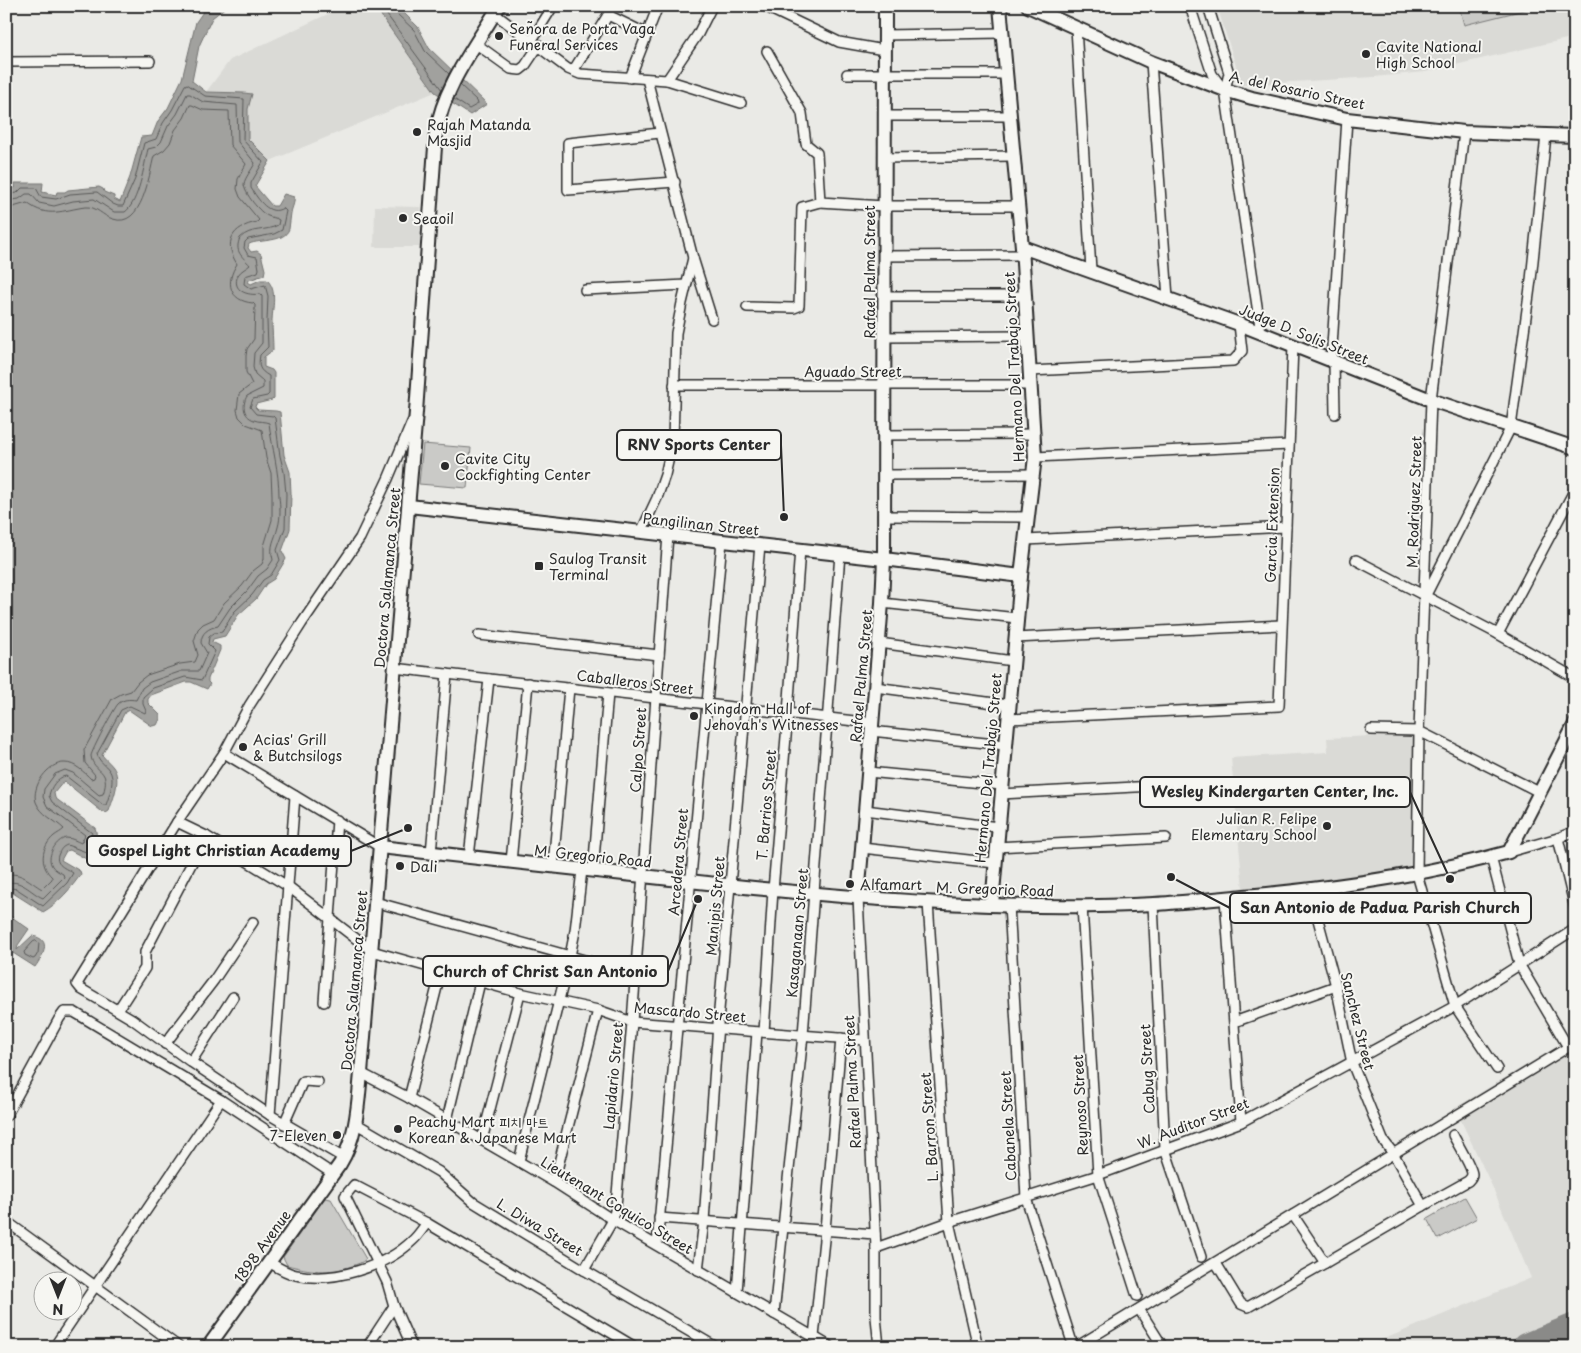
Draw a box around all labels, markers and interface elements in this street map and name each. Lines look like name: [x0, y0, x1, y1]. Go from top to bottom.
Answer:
place label: Señora de Porta Vaga Funeral Services: [509, 18, 655, 55]
marker: Señora de Porta Vaga Funeral Services: [493, 30, 505, 42]
place label: Cavite National High School: [1376, 36, 1482, 73]
marker: Cavite National High School: [1360, 48, 1372, 60]
street label: A. del Rosario Street: [1227, 65, 1367, 115]
place label: Rajah Matanda Masjid: [427, 114, 531, 151]
marker: Rajah Matanda Masjid: [411, 126, 423, 138]
street label: Rafael Palma Street: [859, 205, 880, 339]
place label: Seaoil: [413, 208, 454, 229]
marker: Seaoil: [397, 212, 409, 224]
street label: Hermano Del Trabajo Street: [999, 271, 1029, 463]
street label: Judge D. Solis Street: [1236, 298, 1372, 370]
street label: Aguado Street: [804, 361, 902, 382]
callout: RNV Sports Center: [617, 430, 781, 460]
text: RNV Sports Center: [628, 432, 771, 455]
street label: M. Rodriguez Street: [1401, 435, 1427, 569]
place label: Cavite City Cockfighting Center: [455, 448, 591, 485]
marker: Cavite City Cockfighting Center: [439, 460, 451, 472]
street label: Garcia Extension: [1259, 467, 1285, 583]
street label: Doctora Salamanca Street: [369, 486, 405, 669]
street label: Pangilinan Street: [642, 507, 760, 541]
place label: Saulog Transit Terminal: [549, 548, 647, 585]
marker: Saulog Transit Terminal: [533, 560, 545, 572]
street label: Rafael Palma Street: [845, 608, 877, 743]
street label: Caballeros Street: [575, 664, 695, 700]
street label: Hermano Del Trabajo Street: [969, 672, 1007, 864]
place label: Kingdom Hall of Jehovah's Witnesses: [704, 698, 839, 735]
street label: Calpo Street: [625, 706, 651, 793]
marker: Kingdom Hall of Jehovah's Witnesses: [688, 710, 700, 722]
place label: Acias' Grill & Butchsilogs: [253, 729, 342, 766]
marker: Acias' Grill & Butchsilogs: [237, 741, 249, 753]
street label: T. Barrios Street: [751, 748, 781, 861]
callout: Wesley Kindergarten Center, Inc.: [1140, 777, 1410, 807]
text: Wesley Kindergarten Center, Inc.: [1151, 779, 1399, 802]
street label: Arcedera Street: [663, 807, 693, 917]
place label: Julian R. Felipe Elementary School: [1191, 808, 1317, 845]
marker: Julian R. Felipe Elementary School: [1321, 820, 1333, 832]
callout: Gospel Light Christian Academy: [87, 836, 351, 866]
text: Gospel Light Christian Academy: [98, 838, 340, 861]
street label: M. Gregorio Road: [533, 839, 653, 873]
street label: Manipis Street: [700, 855, 730, 957]
place label: Dali: [410, 856, 438, 877]
marker: Dali: [394, 860, 406, 872]
street label: Kasaganaan Street: [781, 867, 813, 998]
place label: Alfamart: [860, 874, 923, 895]
street label: M. Gregorio Road: [936, 876, 1054, 902]
marker: Alfamart: [844, 878, 856, 890]
street label: Doctora Salamanca Street: [336, 889, 372, 1072]
callout: San Antonio de Padua Parish Church: [1230, 893, 1531, 923]
text: San Antonio de Padua Parish Church: [1240, 895, 1520, 918]
callout: Church of Christ San Antonio: [423, 956, 668, 986]
text: Church of Christ San Antonio: [433, 959, 658, 982]
street label: Sanchez Street: [1336, 970, 1380, 1072]
street label: Mascardo Street: [633, 997, 747, 1027]
street label: Rafael Palma Street: [838, 1014, 866, 1149]
street label: Lapidario Street: [598, 1021, 628, 1130]
street label: Cabug Street: [1134, 1023, 1160, 1114]
street label: Reynoso Street: [1067, 1054, 1093, 1156]
street label: Cabanela Street: [995, 1070, 1021, 1182]
street label: L. Barron Street: [915, 1071, 943, 1182]
street label: W. Auditor Street: [1134, 1092, 1252, 1154]
place label: Peachy Mart 피치 마트 Korean & Japanese Mart: [408, 1111, 577, 1148]
marker: Peachy Mart 피치 마트 Korean & Japanese Mart: [392, 1123, 404, 1135]
place label: 7-Eleven: [270, 1125, 327, 1146]
marker: 7-Eleven: [331, 1129, 343, 1141]
street label: Lieutenant Coquico Street: [537, 1151, 697, 1259]
street label: L. Diwa Street: [493, 1193, 587, 1261]
street label: 1898 Avenue: [229, 1205, 296, 1287]
north arrow: [32, 1270, 82, 1320]
text: N: [52, 1299, 64, 1320]

